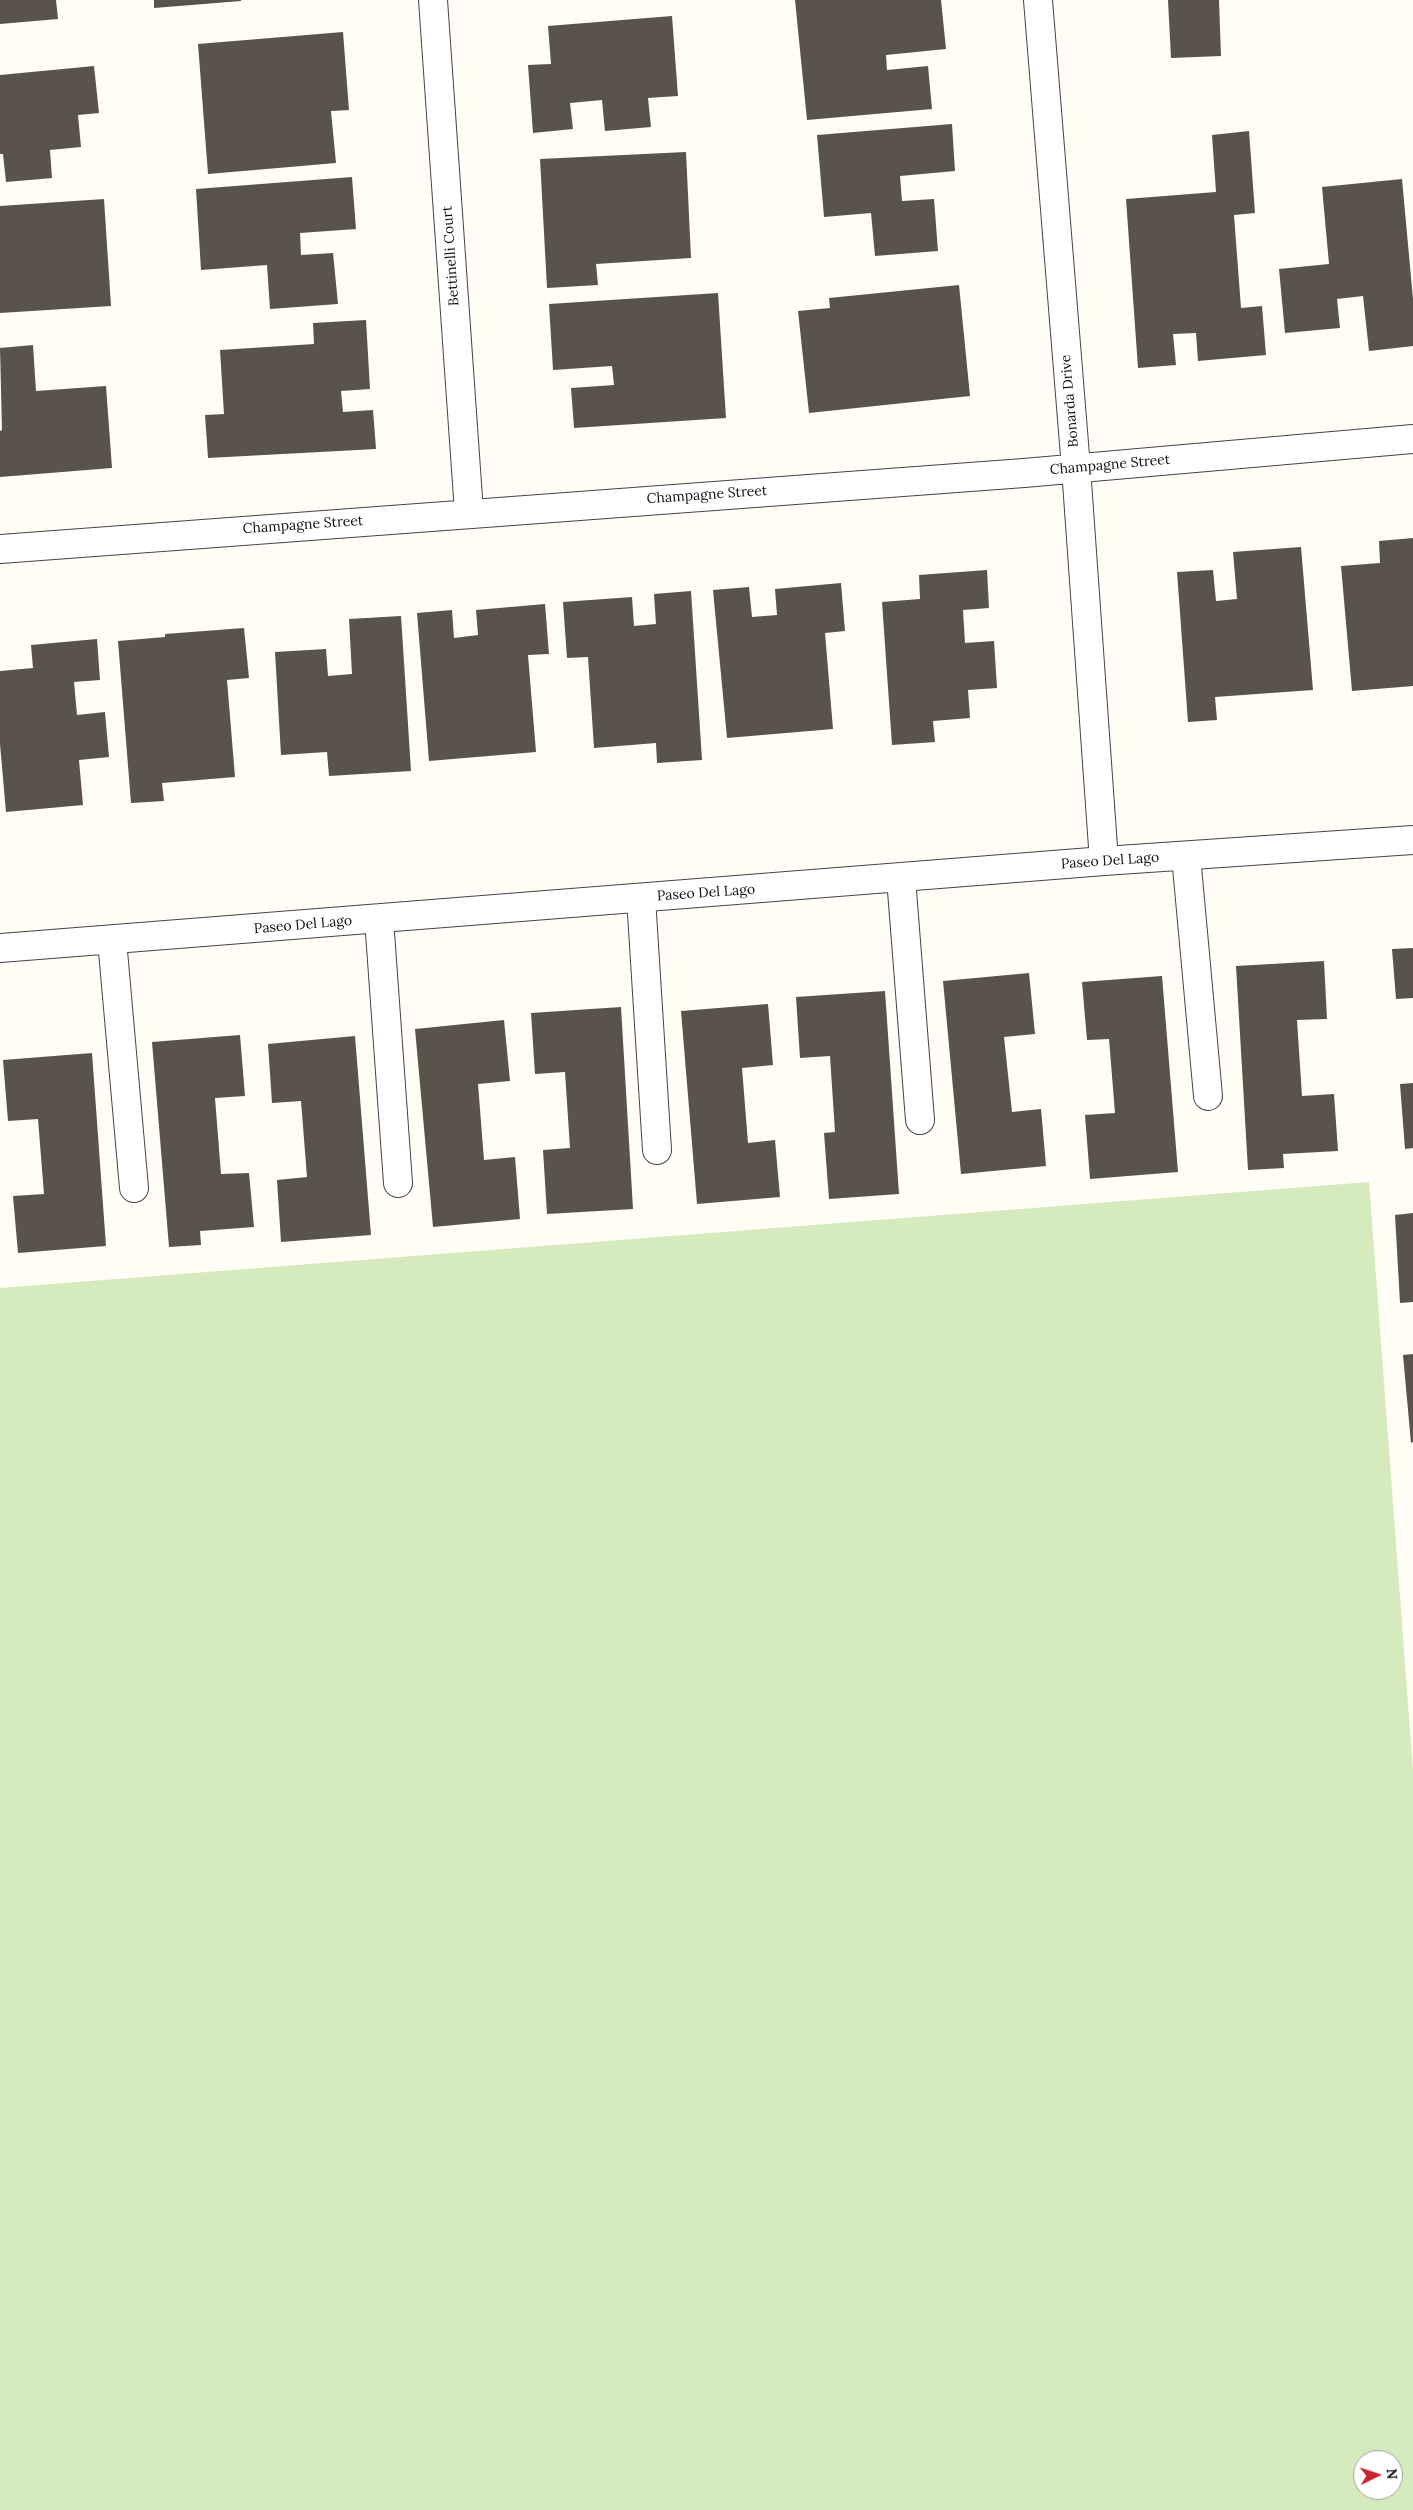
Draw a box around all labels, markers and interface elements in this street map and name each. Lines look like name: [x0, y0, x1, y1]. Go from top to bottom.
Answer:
street label: Bettinelli Court: [439, 205, 463, 307]
street label: Bonarda Drive: [1058, 354, 1082, 448]
street label: Champagne Street: [1049, 451, 1171, 479]
street label: Champagne Street: [646, 482, 768, 508]
street label: Champagne Street: [242, 512, 364, 538]
street label: Paseo Del Lago: [1060, 849, 1160, 873]
street label: Paseo Del Lago: [656, 881, 756, 905]
street label: Paseo Del Lago: [253, 912, 353, 938]
north arrow: [1353, 2450, 1403, 2500]
text: N: [1383, 2468, 1401, 2480]

